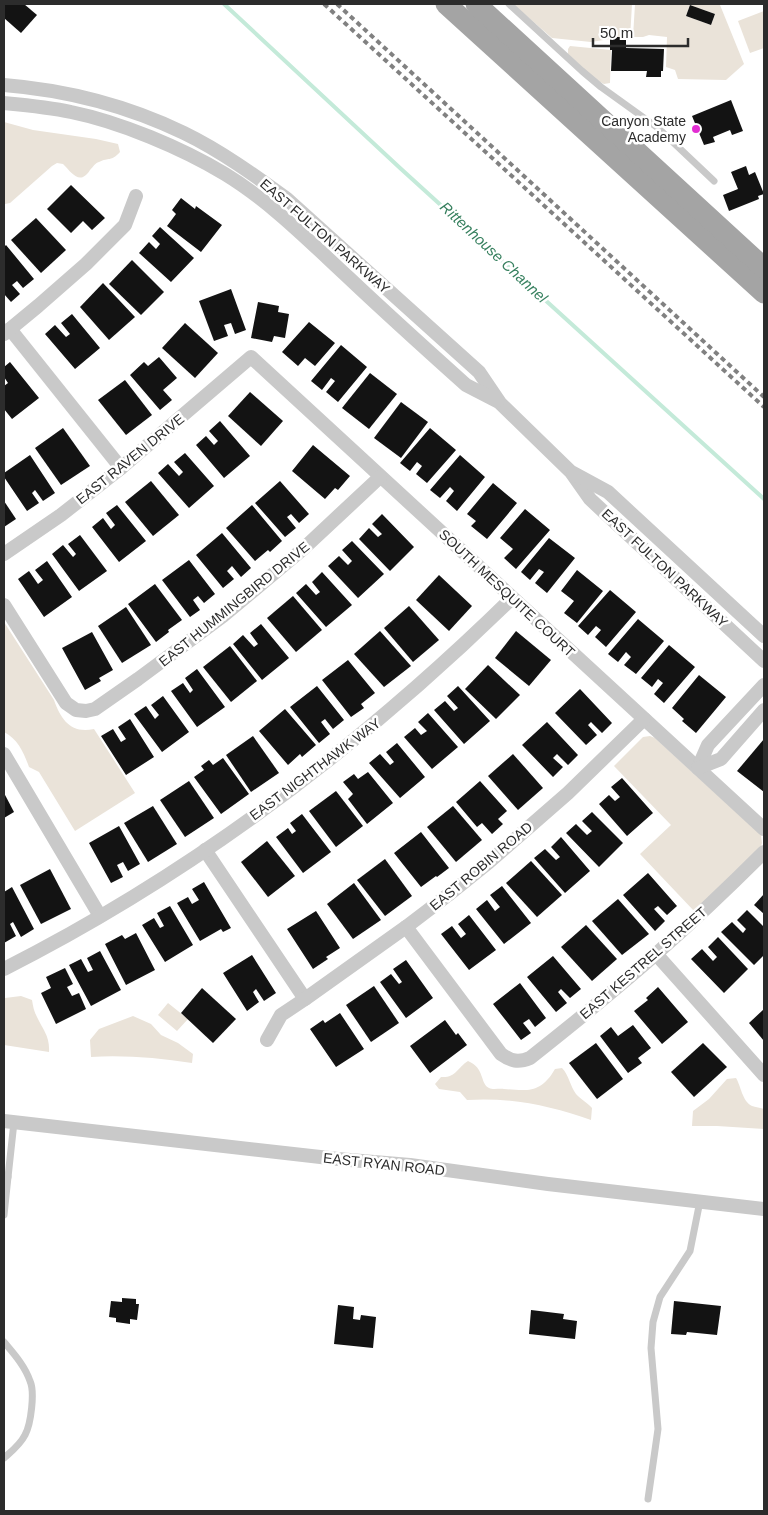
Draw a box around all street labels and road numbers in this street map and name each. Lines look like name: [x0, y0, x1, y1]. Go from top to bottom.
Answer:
street label: EAST FULTON PARKWAY: [257, 175, 393, 297]
street label: EAST RAVEN DRIVE: [73, 411, 187, 507]
street label: EAST FULTON PARKWAY: [599, 505, 732, 631]
street label: SOUTH MESQUITE COURT: [436, 526, 578, 660]
street label: EAST HUMMINGBIRD DRIVE: [156, 538, 312, 670]
street label: EAST NIGHTHAWK WAY: [247, 714, 384, 823]
street label: EAST ROBIN ROAD: [426, 818, 536, 914]
street label: EAST KESTREL STREET: [576, 903, 710, 1022]
street label: EAST RYAN ROAD: [322, 1150, 446, 1178]

